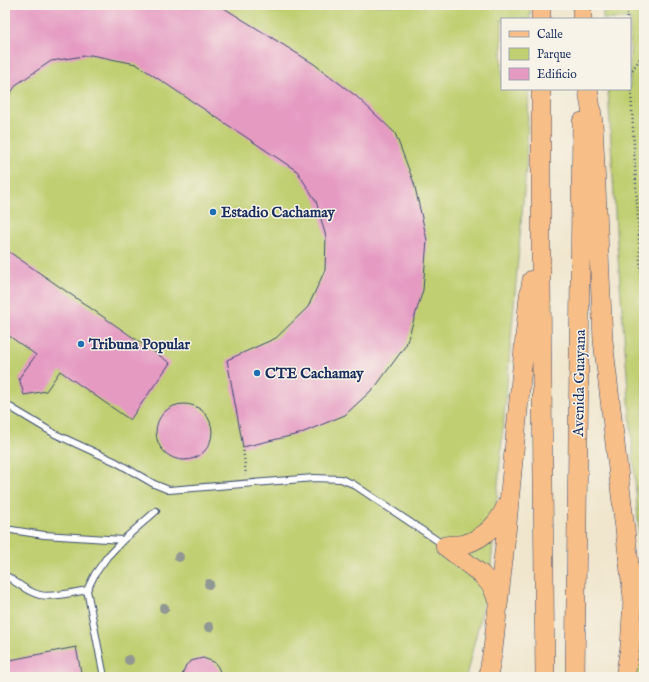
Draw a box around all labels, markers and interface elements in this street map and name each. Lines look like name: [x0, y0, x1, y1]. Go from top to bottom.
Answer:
legend: [501, 18, 631, 90]
text: Calle: [537, 27, 563, 42]
text: Parque: [537, 47, 572, 63]
text: Edificio: [537, 67, 577, 82]
place label: Estadio Cachamay: [221, 203, 336, 222]
marker: Estadio Cachamay: [208, 207, 218, 217]
street label: Avenida Guayana: [569, 329, 590, 438]
place label: Tribuna Popular: [88, 335, 191, 354]
marker: Tribuna Popular: [76, 339, 86, 349]
place label: CTE Cachamay: [265, 364, 364, 383]
marker: CTE Cachamay: [252, 368, 262, 378]

